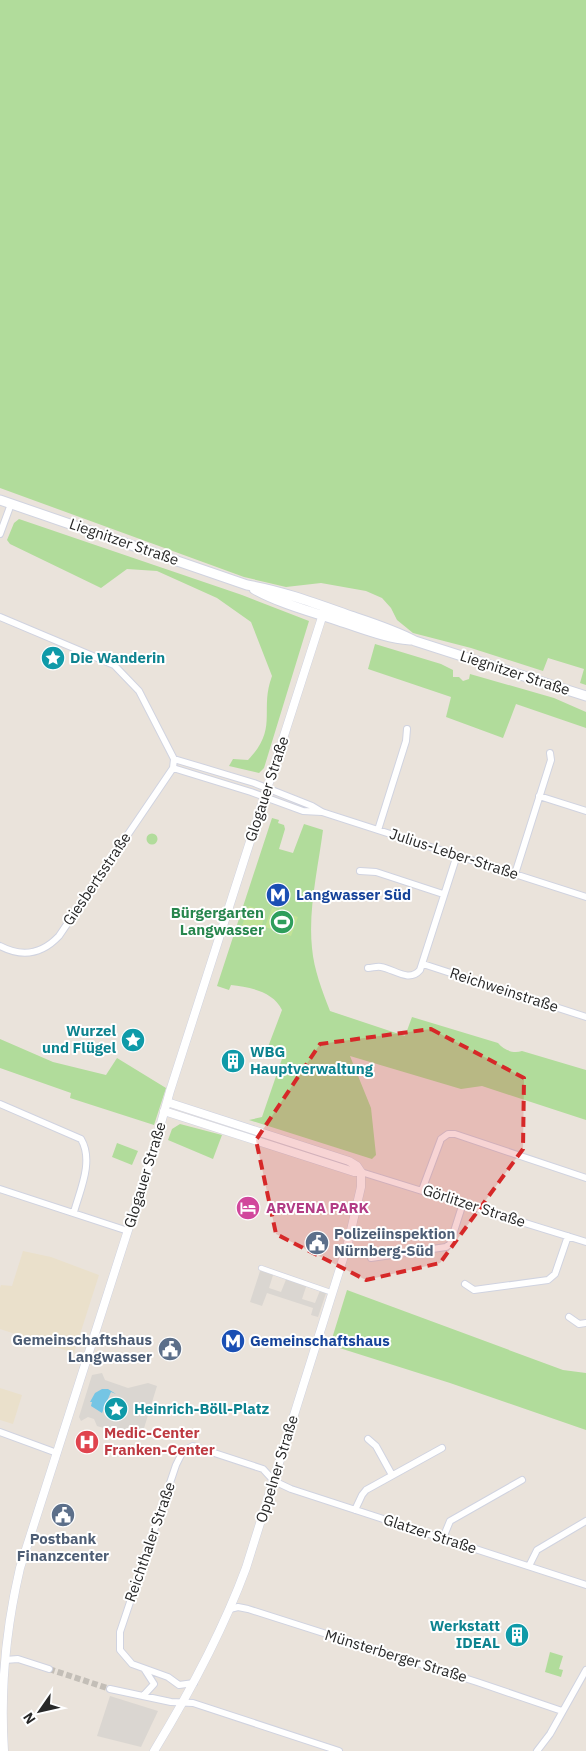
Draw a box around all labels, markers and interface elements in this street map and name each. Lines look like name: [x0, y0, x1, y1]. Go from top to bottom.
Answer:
street label: Liegnitzer Straße: [67, 514, 181, 569]
place icon: Die Wanderin: [40, 645, 66, 671]
street label: Liegnitzer Straße: [458, 646, 572, 699]
place label: Die Wanderin: [70, 648, 165, 667]
street label: Glogauer Straße: [241, 734, 293, 844]
street label: Julius-Leber-Straße: [387, 824, 521, 883]
street label: Giesbertsstraße: [58, 828, 135, 929]
metro station icon: Langwasser Süd: [265, 882, 291, 908]
place label: Langwasser Süd: [296, 885, 411, 904]
place label: Bürgergarten Langwasser: [171, 903, 264, 939]
sports icon: Bürgergarten Langwasser: [269, 909, 295, 935]
street label: Reichweinstraße: [447, 963, 561, 1016]
place label: Wurzel und Flügel: [42, 1021, 116, 1057]
place icon: Wurzel und Flügel: [120, 1027, 146, 1053]
place label: WBG Hauptverwaltung: [250, 1042, 374, 1078]
building icon: WBG Hauptverwaltung: [220, 1048, 246, 1074]
street label: Glogauer Straße: [119, 1120, 170, 1230]
street label: Görlitzer Straße: [420, 1180, 528, 1231]
hotel icon: ARVENA PARK: [235, 1195, 261, 1221]
place label: ARVENA PARK: [266, 1198, 370, 1217]
place label: Polizeiinspektion Nürnberg-Süd: [334, 1224, 455, 1260]
public building icon: Polizeiinspektion Nürnberg-Süd: [304, 1230, 330, 1256]
metro station icon: Gemeinschaftshaus: [220, 1328, 246, 1354]
place label: Gemeinschaftshaus Langwasser: [12, 1330, 152, 1366]
place label: Gemeinschaftshaus: [250, 1331, 390, 1350]
public building icon: Gemeinschaftshaus Langwasser: [157, 1336, 183, 1362]
place icon: Heinrich-Böll-Platz: [103, 1396, 129, 1422]
place label: Heinrich-Böll-Platz: [134, 1399, 270, 1418]
street label: Oppelner Straße: [251, 1413, 302, 1525]
place label: Medic-Center Franken-Center: [104, 1423, 215, 1459]
hospital icon: Medic-Center Franken-Center: [74, 1429, 100, 1455]
street label: Reichthaler Straße: [120, 1479, 179, 1604]
public building icon: Postbank Finanzcenter: [50, 1502, 76, 1528]
street label: Glatzer Straße: [381, 1509, 479, 1558]
place label: Postbank Finanzcenter: [17, 1529, 109, 1565]
place label: Werkstatt IDEAL: [430, 1616, 500, 1652]
building icon: Werkstatt IDEAL: [504, 1622, 530, 1648]
street label: Münsterberger Straße: [323, 1625, 470, 1686]
north arrow: [15, 1686, 65, 1736]
text: N: [19, 1709, 40, 1728]

